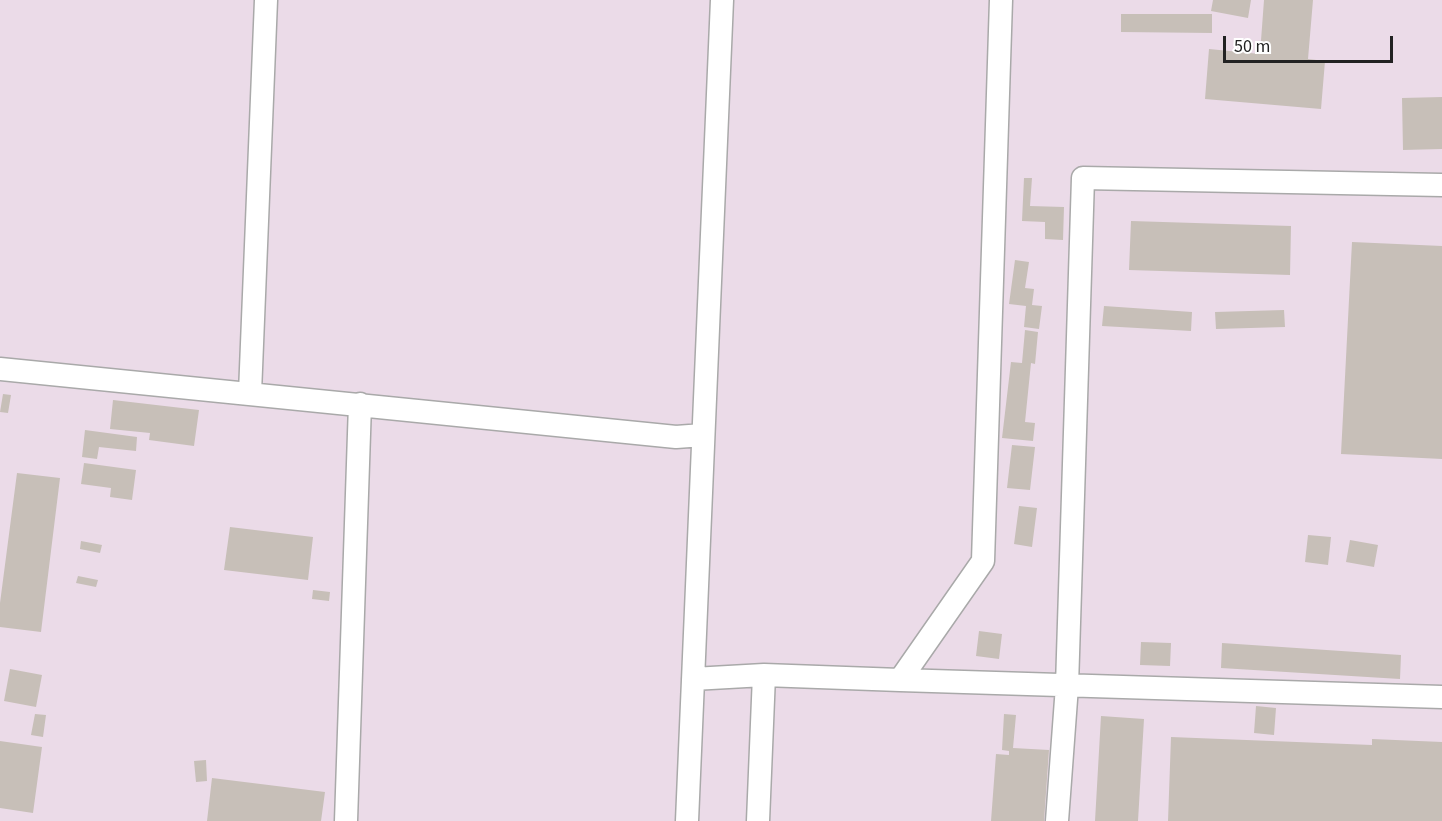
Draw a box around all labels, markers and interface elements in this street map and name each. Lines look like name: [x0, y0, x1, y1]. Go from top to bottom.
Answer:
scale bar: [1226, 24, 1396, 62]
text: 50 m: [1234, 34, 1270, 59]

